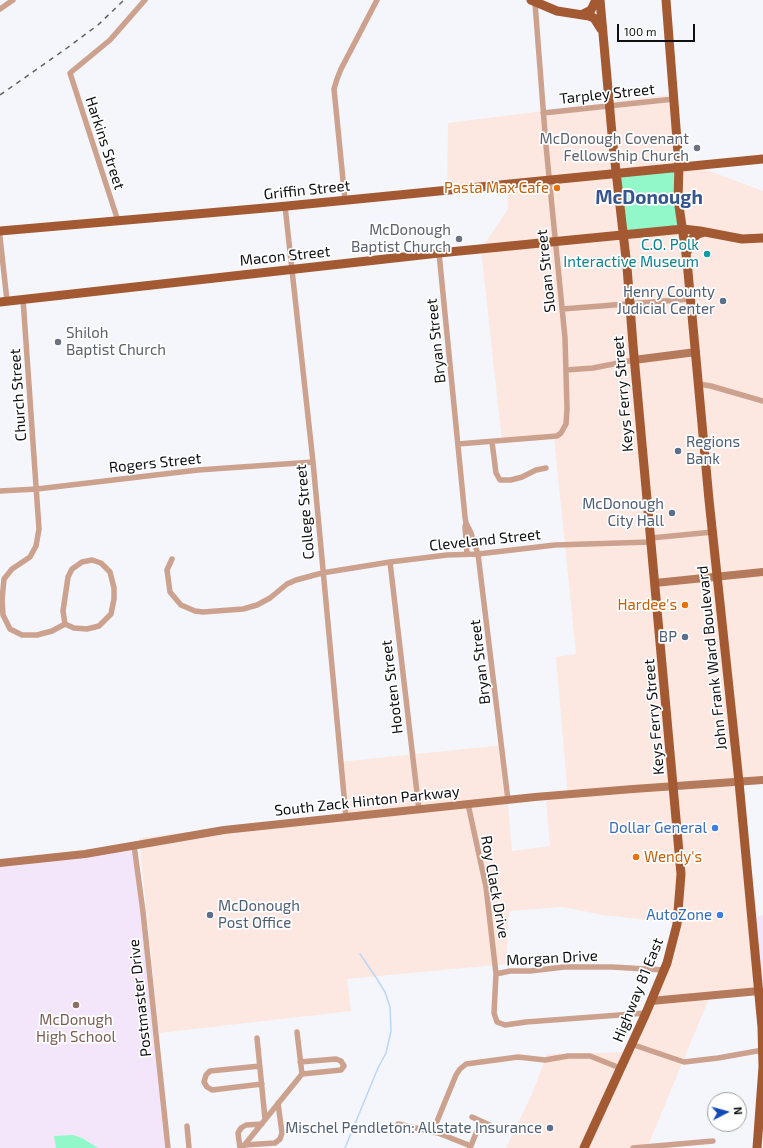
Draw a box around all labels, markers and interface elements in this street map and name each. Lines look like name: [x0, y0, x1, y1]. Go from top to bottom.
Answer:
scale bar: [619, 16, 697, 42]
text: 100 m: [624, 24, 656, 38]
street label: Tarpley Street: [558, 80, 656, 108]
street label: Harkins Street: [81, 94, 129, 192]
place label: McDonough Covenant Fellowship Church: [540, 130, 689, 165]
marker: McDonough Covenant Fellowship Church: [692, 143, 702, 153]
street label: Griffin Street: [263, 177, 351, 203]
place label: Pasta Max Cafe: [444, 179, 549, 197]
marker: Pasta Max Cafe: [552, 183, 562, 193]
district label: McDonough: [595, 187, 703, 209]
place label: McDonough Baptist Church: [351, 221, 451, 256]
street label: Sloan Street: [533, 229, 559, 313]
marker: McDonough Baptist Church: [454, 234, 464, 244]
place label: C.O. Polk Interactive Museum: [563, 236, 699, 271]
street label: Macon Street: [239, 242, 331, 270]
marker: C.O. Polk Interactive Museum: [702, 249, 712, 259]
place label: Henry County Judicial Center: [617, 283, 715, 318]
marker: Henry County Judicial Center: [718, 296, 728, 306]
street label: Bryan Street: [423, 298, 449, 384]
place label: Shiloh Baptist Church: [66, 324, 166, 359]
street label: Keys Ferry Street: [609, 335, 637, 453]
marker: Shiloh Baptist Church: [53, 337, 63, 347]
street label: Church Street: [6, 348, 30, 442]
place label: Regions Bank: [686, 433, 740, 468]
marker: Regions Bank: [673, 446, 683, 456]
street label: Rogers Street: [108, 449, 202, 477]
street label: College Street: [292, 464, 318, 560]
place label: McDonough City Hall: [582, 495, 664, 530]
marker: McDonough City Hall: [667, 508, 677, 518]
street label: Cleveland Street: [428, 525, 542, 555]
street label: John Frank Ward Boulevard: [693, 565, 731, 751]
place label: Hardee's: [618, 596, 677, 614]
marker: Hardee's: [680, 600, 690, 610]
street label: Bryan Street: [466, 619, 494, 705]
place label: BP: [659, 628, 677, 646]
marker: BP: [680, 632, 690, 642]
street label: Hooten Street: [377, 639, 407, 735]
street label: Keys Ferry Street: [640, 658, 668, 776]
street label: South Zack Hinton Parkway: [273, 782, 461, 820]
place label: Dollar General: [609, 819, 707, 837]
marker: Dollar General: [710, 823, 720, 833]
street label: Roy Clack Drive: [477, 834, 513, 940]
place label: Wendy's: [644, 848, 702, 866]
marker: Wendy's: [631, 852, 641, 862]
place label: McDonough Post Office: [218, 897, 300, 932]
place label: AutoZone: [646, 906, 712, 924]
marker: McDonough Post Office: [205, 910, 215, 920]
marker: AutoZone: [715, 910, 725, 920]
street label: Highway 81 East: [609, 935, 667, 1045]
street label: Postmaster Drive: [125, 938, 155, 1058]
street label: Morgan Drive: [506, 947, 598, 969]
marker: McDonugh High School: [71, 1000, 81, 1010]
place label: McDonugh High School: [36, 1011, 116, 1046]
north arrow: [707, 1092, 747, 1132]
text: N: [732, 1106, 745, 1115]
place label: Mischel Pendleton: Allstate Insurance: [285, 1119, 542, 1137]
marker: Mischel Pendleton: Allstate Insurance: [545, 1123, 555, 1133]

